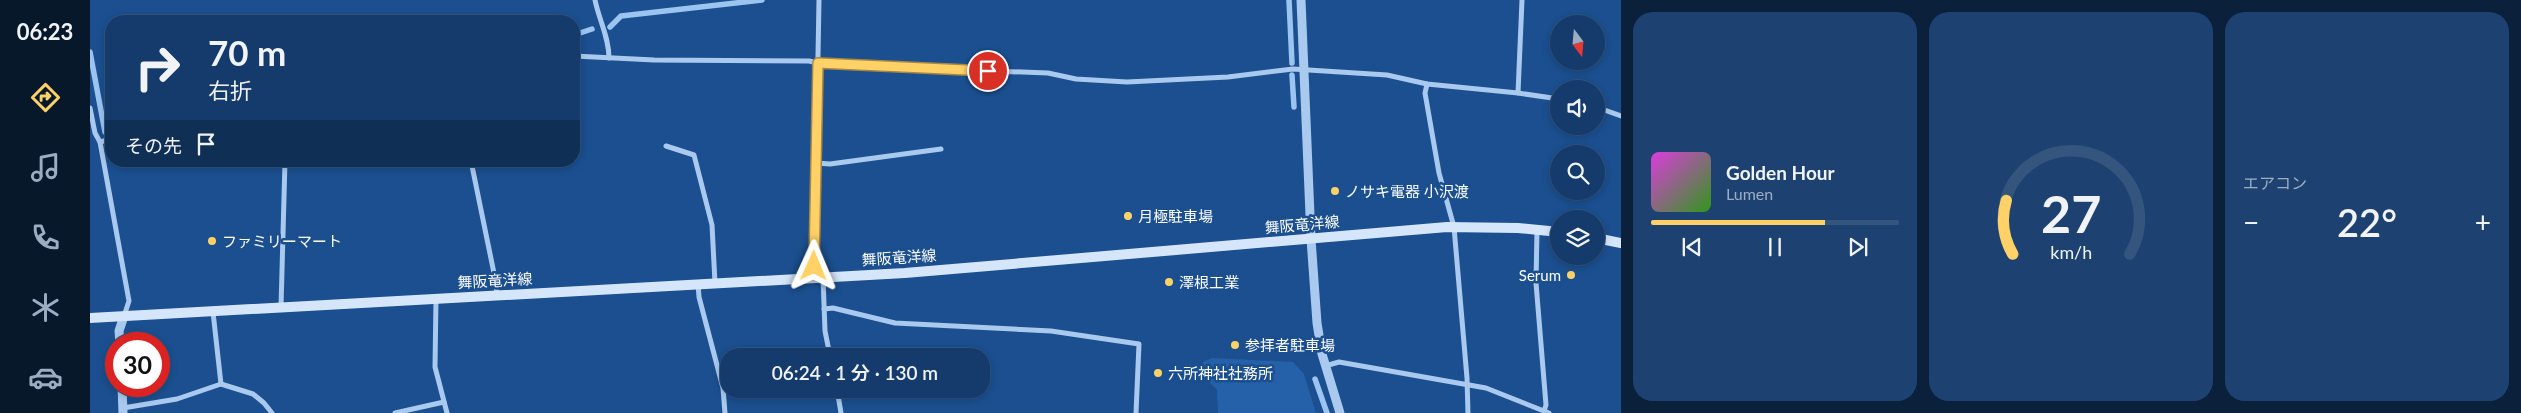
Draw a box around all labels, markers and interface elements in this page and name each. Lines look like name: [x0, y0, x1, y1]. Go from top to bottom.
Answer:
north arrow: [1550, 15, 1605, 70]
map controls: [1550, 15, 1605, 265]
text: 06:23: [17, 18, 73, 45]
text: 70 m: [208, 31, 286, 73]
icon: right: [125, 35, 190, 100]
pin: [967, 50, 1009, 92]
icon: arrive: [974, 57, 1002, 85]
text: 右折: [208, 77, 252, 104]
icon: directions: [28, 80, 63, 115]
button: sound: [1550, 80, 1605, 135]
icon: arrive: [192, 130, 220, 158]
text: その先: [125, 134, 182, 157]
button: search: [1550, 145, 1605, 200]
icon: music: [28, 150, 63, 185]
text: Golden Hour: [1726, 161, 1835, 184]
text: エアコン: [2243, 173, 2307, 192]
place label: ノサキ電器 小沢渡: [1345, 182, 1469, 200]
text: 27: [2041, 182, 2101, 244]
text: Lumen: [1726, 184, 1773, 203]
marker: ノサキ電器 小沢渡: [1329, 185, 1341, 197]
text: 22°: [2337, 199, 2397, 245]
text: −: [2243, 205, 2259, 239]
text: +: [2475, 205, 2491, 239]
place label: 月極駐車場: [1138, 207, 1213, 225]
marker: 月極駐車場: [1122, 210, 1134, 222]
button: layers: [1550, 210, 1605, 265]
street label: 舞阪竜洋線: [1264, 212, 1340, 236]
icon: phone: [28, 220, 63, 255]
place label: ファミリーマート: [222, 232, 342, 250]
icon: previous: [1678, 233, 1706, 261]
icon: pause: [1761, 233, 1789, 261]
icon: next: [1844, 233, 1872, 261]
marker: ファミリーマート: [206, 235, 218, 247]
position arrow: [787, 239, 839, 291]
text: km/h: [2050, 241, 2092, 263]
street label: 舞阪竜洋線: [861, 245, 937, 269]
place label: Serum: [1519, 266, 1561, 284]
street label: 舞阪竜洋線: [457, 269, 533, 291]
marker: Serum: [1565, 269, 1577, 281]
place label: 澤根工業: [1179, 273, 1239, 291]
marker: 澤根工業: [1163, 276, 1175, 288]
icon: climate: [28, 290, 63, 325]
speed limit sign: 30: [105, 332, 170, 397]
place label: 参拝者駐車場: [1245, 336, 1335, 354]
marker: 参拝者駐車場: [1229, 339, 1241, 351]
icon: car: [28, 360, 63, 395]
text: 06:24 · 1 分 · 130 m: [772, 361, 938, 384]
place label: 六所神社社務所: [1168, 364, 1273, 382]
marker: 六所神社社務所: [1152, 367, 1164, 379]

